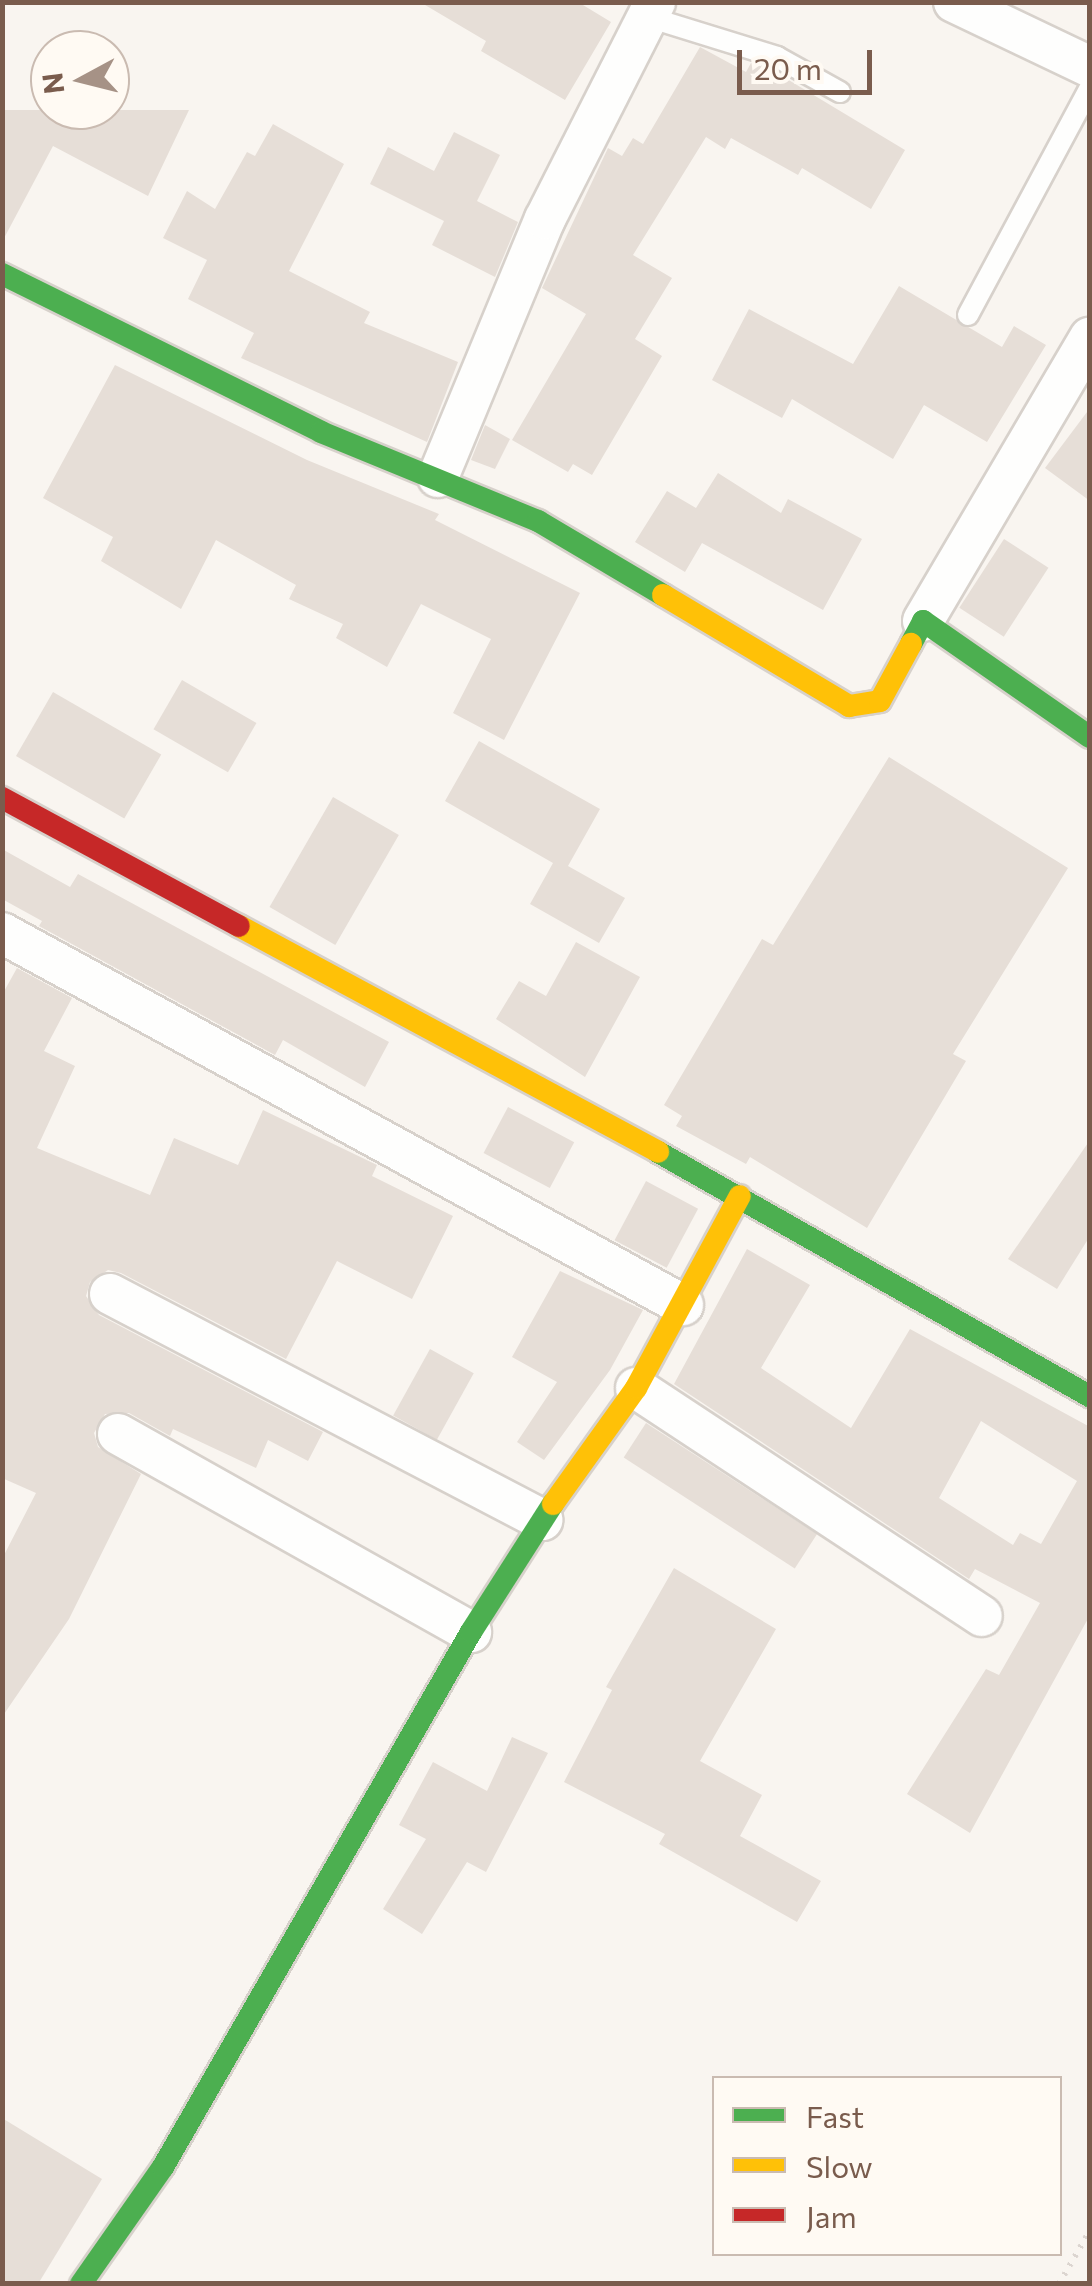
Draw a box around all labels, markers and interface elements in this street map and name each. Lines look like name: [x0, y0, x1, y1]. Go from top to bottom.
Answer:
north arrow: [30, 30, 130, 130]
scale bar: [742, 30, 877, 92]
text: 20 m: [754, 49, 822, 86]
text: N: [34, 71, 70, 96]
legend: [712, 2076, 1062, 2256]
text: Fast: [806, 2097, 864, 2134]
text: Slow: [806, 2147, 873, 2184]
text: Jam: [806, 2197, 857, 2234]

